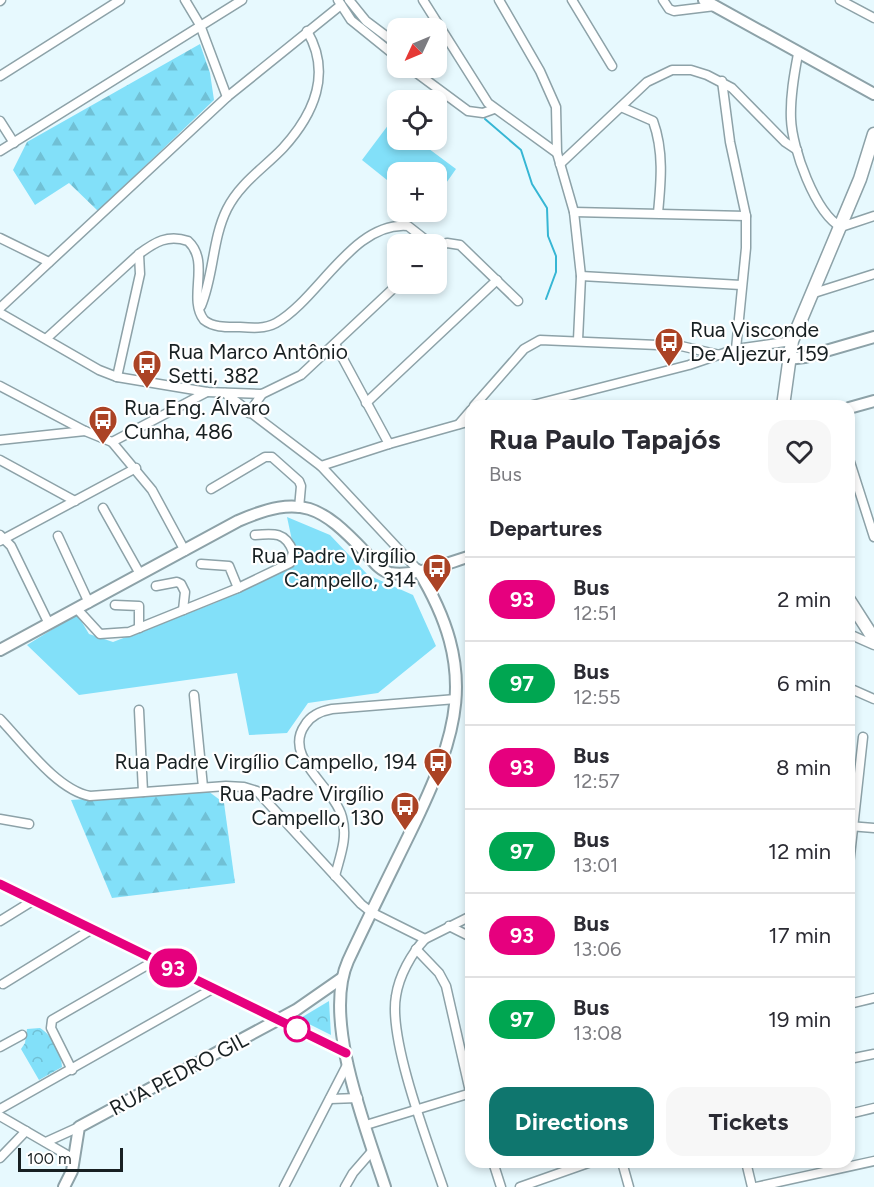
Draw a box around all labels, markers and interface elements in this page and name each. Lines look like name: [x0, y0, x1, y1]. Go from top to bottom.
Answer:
north arrow: [387, 18, 447, 78]
map controls: [387, 18, 447, 294]
button: locate: [387, 90, 447, 150]
button: +: [387, 162, 447, 222]
button: −: [387, 234, 447, 294]
place label: Rua Visconde De Aljezur, 159: [690, 317, 829, 366]
bus stop icon: Rua Visconde De Aljezur, 159: [653, 326, 685, 368]
place label: Rua Marco Antônio Setti, 382: [168, 339, 348, 388]
bus stop icon: Rua Marco Antônio Setti, 382: [131, 348, 163, 390]
place label: Rua Eng. Álvaro Cunha, 486: [124, 395, 270, 444]
bus stop icon: Rua Eng. Álvaro Cunha, 486: [87, 404, 119, 446]
button: heart: [768, 420, 831, 483]
text: Rua Paulo Tapajós: [489, 422, 720, 456]
text: Bus: [489, 462, 522, 486]
text: Departures: [489, 515, 602, 542]
place label: Rua Padre Virgílio Campello, 314: [251, 543, 416, 592]
bus stop icon: Rua Padre Virgílio Campello, 314: [421, 552, 453, 594]
text: Bus: [573, 574, 609, 601]
text: 2 min: [777, 586, 831, 613]
text: 93: [510, 587, 534, 612]
text: 12:51: [573, 601, 617, 625]
text: Bus: [573, 658, 609, 685]
text: 6 min: [777, 670, 831, 697]
text: 97: [510, 671, 534, 696]
text: 12:55: [573, 685, 621, 709]
text: Bus: [573, 742, 609, 769]
bus stop icon: Rua Padre Virgílio Campello, 194: [422, 746, 454, 788]
place label: Rua Padre Virgílio Campello, 194: [114, 749, 417, 774]
text: 8 min: [776, 754, 831, 781]
text: 93: [510, 755, 534, 780]
text: 12:57: [573, 769, 620, 793]
place label: Rua Padre Virgílio Campello, 130: [219, 781, 384, 830]
bus stop icon: Rua Padre Virgílio Campello, 130: [389, 790, 421, 832]
text: Bus: [573, 826, 609, 853]
text: 12 min: [768, 838, 831, 865]
text: 97: [510, 839, 534, 864]
text: 13:01: [573, 853, 618, 877]
text: Bus: [573, 910, 609, 937]
text: 17 min: [769, 922, 831, 949]
text: 93: [510, 923, 534, 948]
text: 13:06: [573, 937, 621, 961]
line badge: 93: [146, 948, 200, 988]
text: 93: [161, 956, 185, 981]
text: Bus: [573, 994, 609, 1021]
text: 19 min: [768, 1006, 831, 1033]
text: 97: [510, 1007, 534, 1032]
unlabelled marker: [284, 1016, 310, 1042]
text: 13:08: [573, 1021, 622, 1045]
street label: RUA PEDRO GIL: [105, 1027, 252, 1121]
button: Directions: [489, 1087, 654, 1156]
button: Tickets: [666, 1087, 831, 1156]
scale bar: [18, 1145, 123, 1172]
text: 100 m: [27, 1149, 72, 1168]

